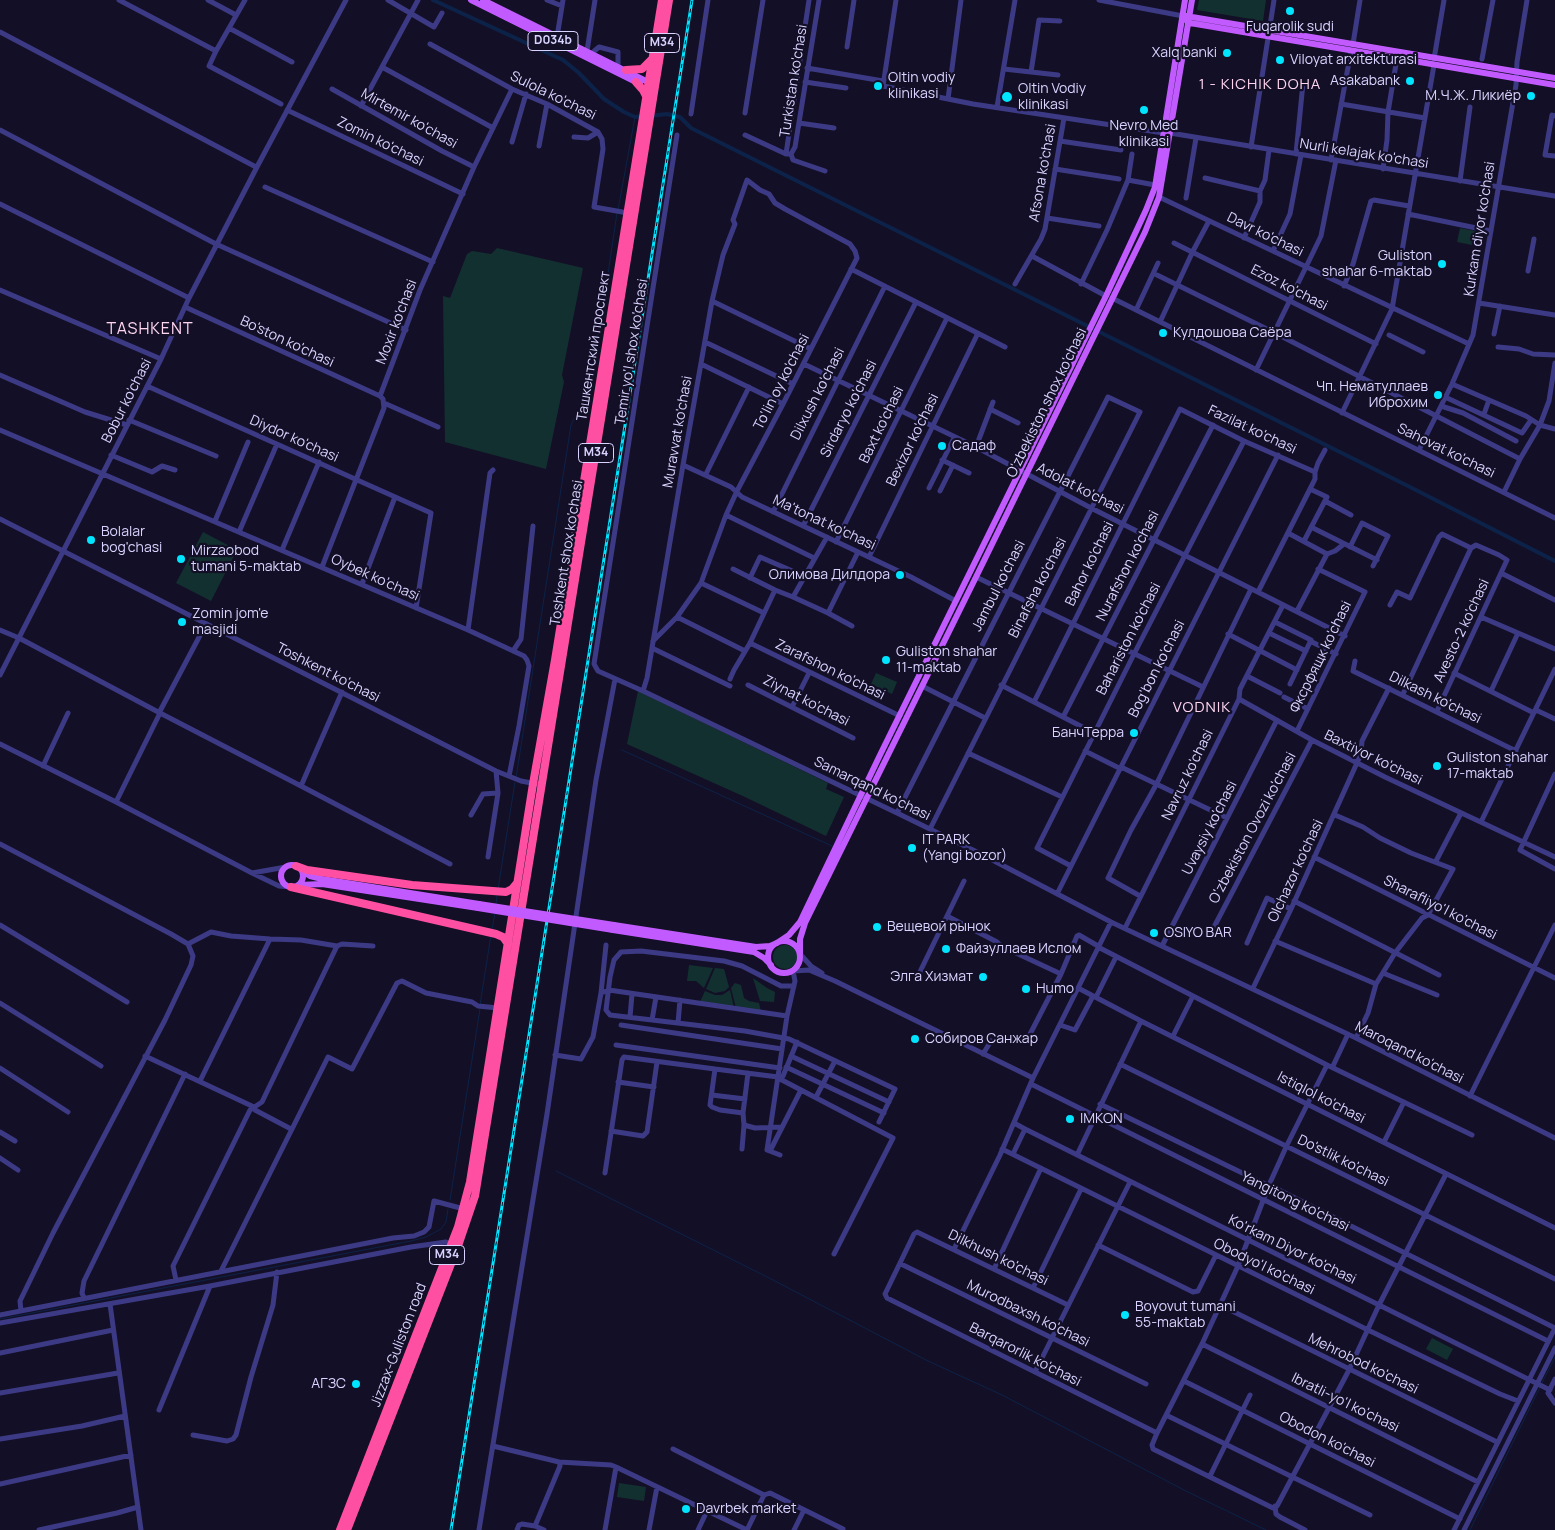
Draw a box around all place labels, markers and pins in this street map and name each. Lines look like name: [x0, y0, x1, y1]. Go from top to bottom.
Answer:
marker: Fuqarolik sudi: [1284, 5, 1296, 17]
place label: Fuqarolik sudi: [1246, 19, 1334, 35]
place label: Xalq banki: [1152, 45, 1217, 61]
marker: Xalq banki: [1221, 47, 1233, 59]
place label: Viloyat arxitekturasi: [1290, 52, 1417, 68]
marker: Viloyat arxitekturasi: [1274, 54, 1286, 66]
place label: Oltin vodiy klinikasi: [888, 70, 955, 102]
place label: Asakabank: [1330, 73, 1400, 89]
marker: Asakabank: [1404, 75, 1416, 87]
marker: Oltin vodiy klinikasi: [872, 80, 884, 92]
place label: Oltin Vodiy klinikasi: [1018, 81, 1086, 114]
place label: М.Ч.Ж. Ликиёр: [1425, 88, 1521, 104]
marker: Oltin Vodiy klinikasi: [1000, 90, 1014, 104]
marker: М.Ч.Ж. Ликиёр: [1525, 90, 1537, 102]
marker: Nevro Med klinikasi: [1138, 104, 1150, 116]
place label: Nevro Med klinikasi: [1110, 118, 1178, 150]
place label: Guliston shahar 6-maktab: [1322, 248, 1432, 280]
marker: Guliston shahar 6-maktab: [1436, 258, 1448, 270]
place label: Кулдошова Саёра: [1173, 325, 1292, 341]
marker: Кулдошова Саёра: [1157, 327, 1169, 339]
place label: Чп. Нематуллаев Иброхим: [1316, 379, 1428, 412]
marker: Чп. Нематуллаев Иброхим: [1432, 389, 1444, 401]
place label: Садаф: [952, 438, 996, 454]
marker: Садаф: [936, 440, 948, 452]
place label: Bolalar bog'chasi: [101, 524, 162, 556]
marker: Bolalar bog'chasi: [85, 534, 97, 546]
place label: Mirzaobod tumani 5-maktab: [191, 543, 301, 576]
marker: Mirzaobod tumani 5-maktab: [175, 553, 187, 565]
place label: Олимова Дилдора: [769, 567, 890, 583]
marker: Олимова Дилдора: [894, 569, 906, 581]
place label: Zomin jom'e masjidi: [192, 606, 268, 638]
marker: Zomin jom'e masjidi: [176, 616, 188, 628]
place label: Guliston shahar 11-maktab: [896, 644, 997, 676]
marker: Guliston shahar 11-maktab: [880, 654, 892, 666]
place label: БанчТерра: [1052, 725, 1124, 741]
marker: БанчТерра: [1128, 727, 1140, 739]
place label: Guliston shahar 17-maktab: [1447, 750, 1548, 782]
marker: Guliston shahar 17-maktab: [1431, 760, 1443, 772]
place label: IT PARK (Yangi bozor): [922, 832, 1007, 864]
marker: IT PARK (Yangi bozor): [906, 842, 918, 854]
place label: Вещевой рынок: [887, 919, 990, 935]
marker: Вещевой рынок: [871, 921, 883, 933]
place label: OSIYO BAR: [1164, 925, 1232, 941]
marker: OSIYO BAR: [1148, 927, 1160, 939]
place label: Файзуллаев Ислом: [956, 941, 1081, 957]
marker: Файзуллаев Ислом: [940, 943, 952, 955]
place label: Элга Хизмат: [890, 969, 973, 985]
marker: Элга Хизмат: [977, 971, 989, 983]
place label: Humo: [1036, 981, 1074, 997]
marker: Humo: [1020, 983, 1032, 995]
place label: Собиров Санжар: [925, 1031, 1038, 1047]
marker: Собиров Санжар: [909, 1033, 921, 1045]
place label: IMKON: [1080, 1111, 1123, 1127]
marker: IMKON: [1064, 1113, 1076, 1125]
place label: Boyovut tumani 55-maktab: [1135, 1299, 1236, 1331]
marker: Boyovut tumani 55-maktab: [1119, 1309, 1131, 1321]
place label: АГЗС: [311, 1376, 346, 1392]
marker: АГЗС: [350, 1378, 362, 1390]
place label: Davrbek market: [696, 1501, 797, 1517]
marker: Davrbek market: [680, 1503, 692, 1515]

